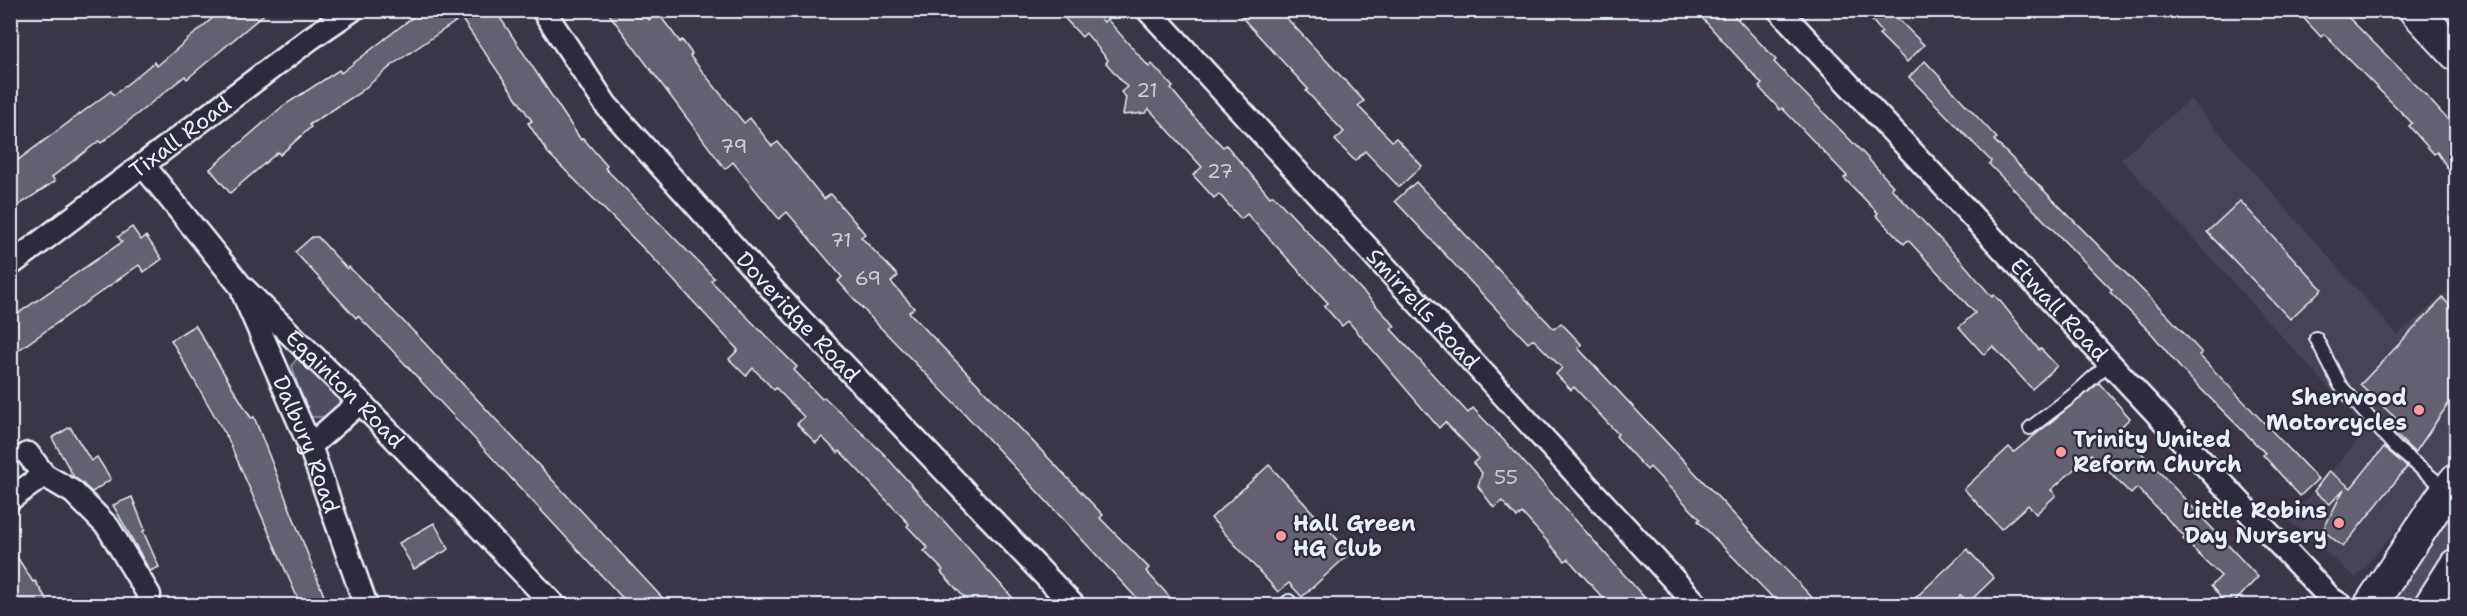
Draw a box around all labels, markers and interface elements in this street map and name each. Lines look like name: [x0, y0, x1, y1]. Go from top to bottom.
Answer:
house number: 21: [1136, 77, 1158, 103]
street label: Tixall Road: [123, 89, 237, 185]
house number: 79: [720, 133, 748, 159]
house number: 27: [1207, 158, 1233, 184]
house number: 71: [830, 227, 852, 253]
street label: Smirrells Road: [1360, 242, 1486, 375]
street label: Doveridge Road: [730, 245, 867, 388]
street label: Etwall Road: [2004, 252, 2115, 367]
house number: 69: [855, 265, 881, 291]
street label: Egginton Road: [279, 323, 411, 454]
street label: Dalbury Road: [266, 371, 347, 517]
place label: Sherwood Motorcycles: [2266, 383, 2407, 437]
marker: Sherwood Motorcycles: [2412, 403, 2426, 417]
place label: Trinity United Reform Church: [2073, 425, 2242, 479]
marker: Trinity United Reform Church: [2054, 445, 2068, 459]
house number: 55: [1494, 464, 1518, 490]
place label: Little Robins Day Nursery: [2183, 496, 2327, 550]
place label: Hall Green HG Club: [1293, 509, 1416, 563]
marker: Little Robins Day Nursery: [2332, 516, 2346, 530]
marker: Hall Green HG Club: [1274, 529, 1288, 543]

